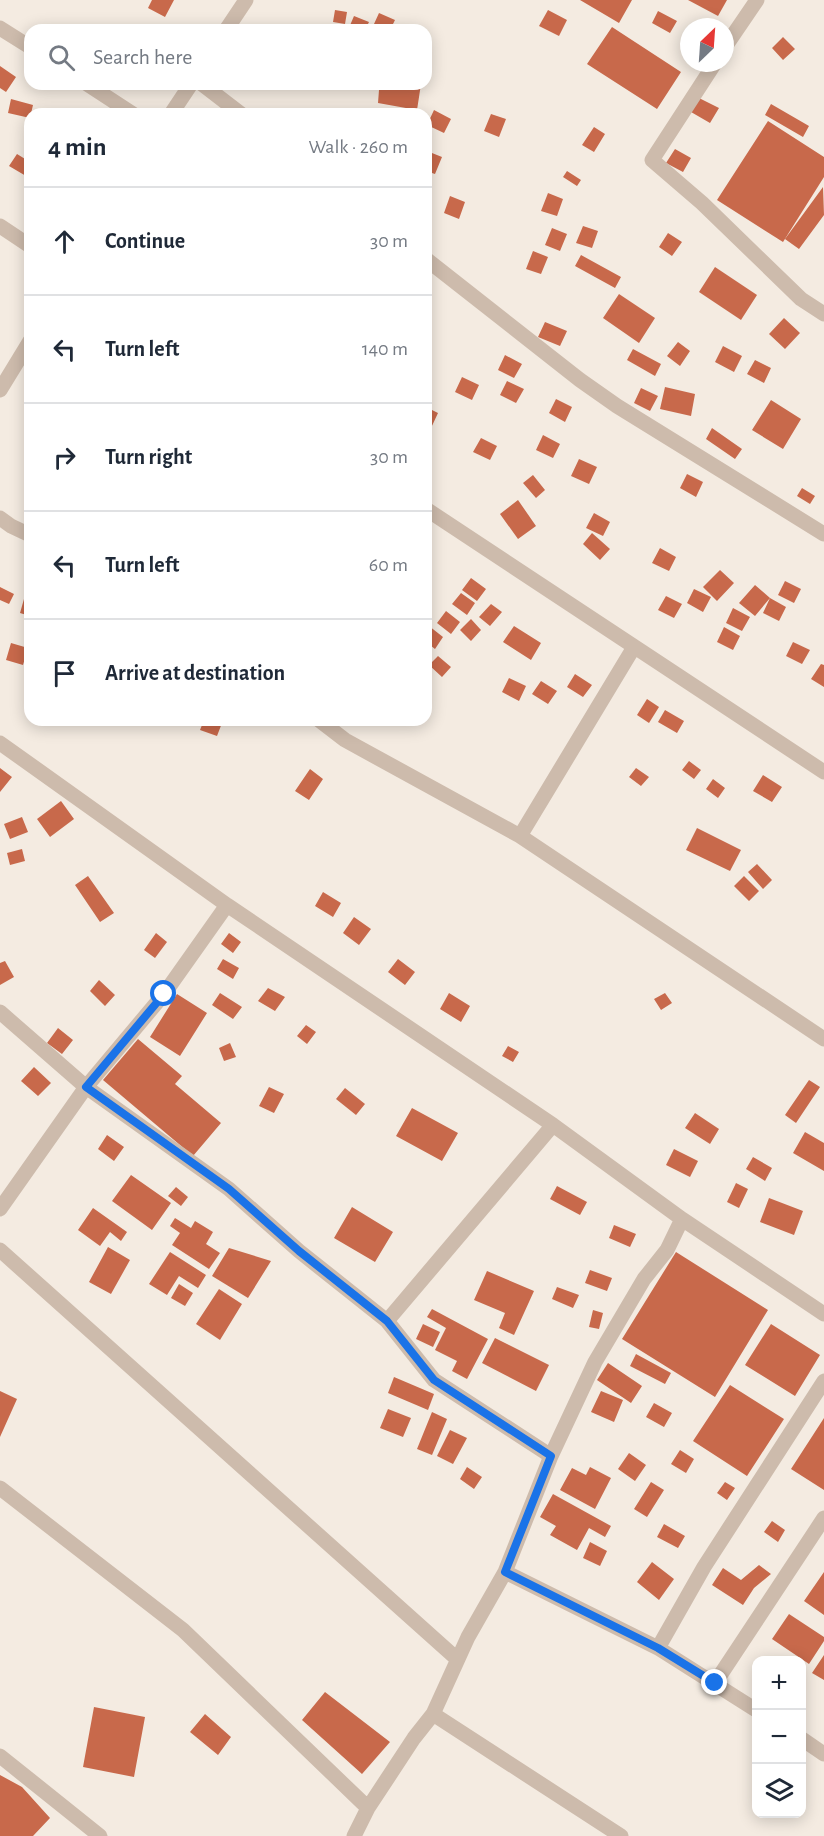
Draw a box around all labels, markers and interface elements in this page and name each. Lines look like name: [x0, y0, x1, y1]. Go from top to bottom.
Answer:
north arrow: [680, 18, 734, 72]
search box: [24, 24, 432, 90]
icon: search: [45, 41, 78, 74]
text: Search here: [93, 46, 192, 68]
text: 4 min: [48, 134, 107, 160]
text: Walk · 260 m: [308, 137, 408, 157]
icon: ahead: [48, 225, 81, 258]
text: Continue: [105, 230, 185, 252]
text: 30 m: [370, 231, 408, 251]
icon: left: [48, 333, 81, 366]
text: Turn left: [105, 338, 179, 360]
text: 140 m: [362, 339, 408, 359]
icon: right: [48, 441, 81, 474]
text: Turn right: [105, 446, 192, 468]
text: 30 m: [370, 447, 408, 467]
icon: left: [48, 549, 81, 582]
text: Turn left: [105, 554, 179, 576]
text: 60 m: [369, 555, 408, 575]
icon: arrive: [48, 657, 81, 690]
text: Arrive at destination: [105, 662, 285, 684]
route start: [150, 980, 176, 1006]
map controls: [752, 1656, 806, 1818]
button: +: [752, 1656, 806, 1710]
route end: [701, 1669, 727, 1695]
button: −: [752, 1710, 806, 1764]
button: layers: [752, 1764, 806, 1818]

